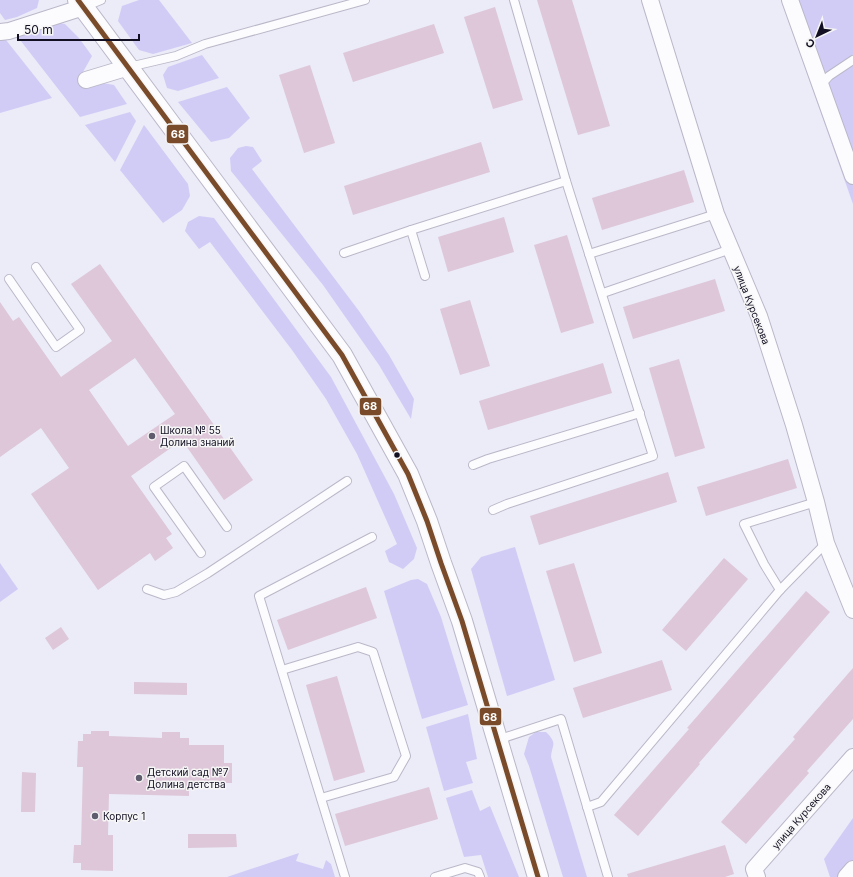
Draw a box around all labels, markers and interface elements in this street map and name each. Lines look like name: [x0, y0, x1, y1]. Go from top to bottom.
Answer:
scale bar: [18, 16, 139, 42]
north arrow: [797, 16, 837, 56]
text: 50 m: [24, 22, 53, 37]
text: С: [802, 35, 818, 51]
line badge: 68: [166, 124, 189, 144]
text: 68: [171, 127, 185, 141]
street label: улица Курсекова: [731, 264, 773, 346]
line badge: 68: [359, 397, 382, 416]
text: 68: [363, 399, 377, 413]
place label: Школа № 55 Долина знаний: [160, 424, 234, 448]
marker: Школа № 55 Долина знаний: [147, 431, 157, 441]
unlabelled marker: [392, 450, 402, 460]
line badge: 68: [479, 707, 502, 726]
text: 68: [483, 710, 497, 724]
place label: Детский сад №7 Долина детства: [147, 766, 229, 790]
marker: Детский сад №7 Долина детства: [134, 773, 144, 783]
street label: улица Курсекова: [769, 781, 833, 851]
place label: Корпус 1: [103, 810, 145, 822]
marker: Корпус 1: [90, 811, 100, 821]

